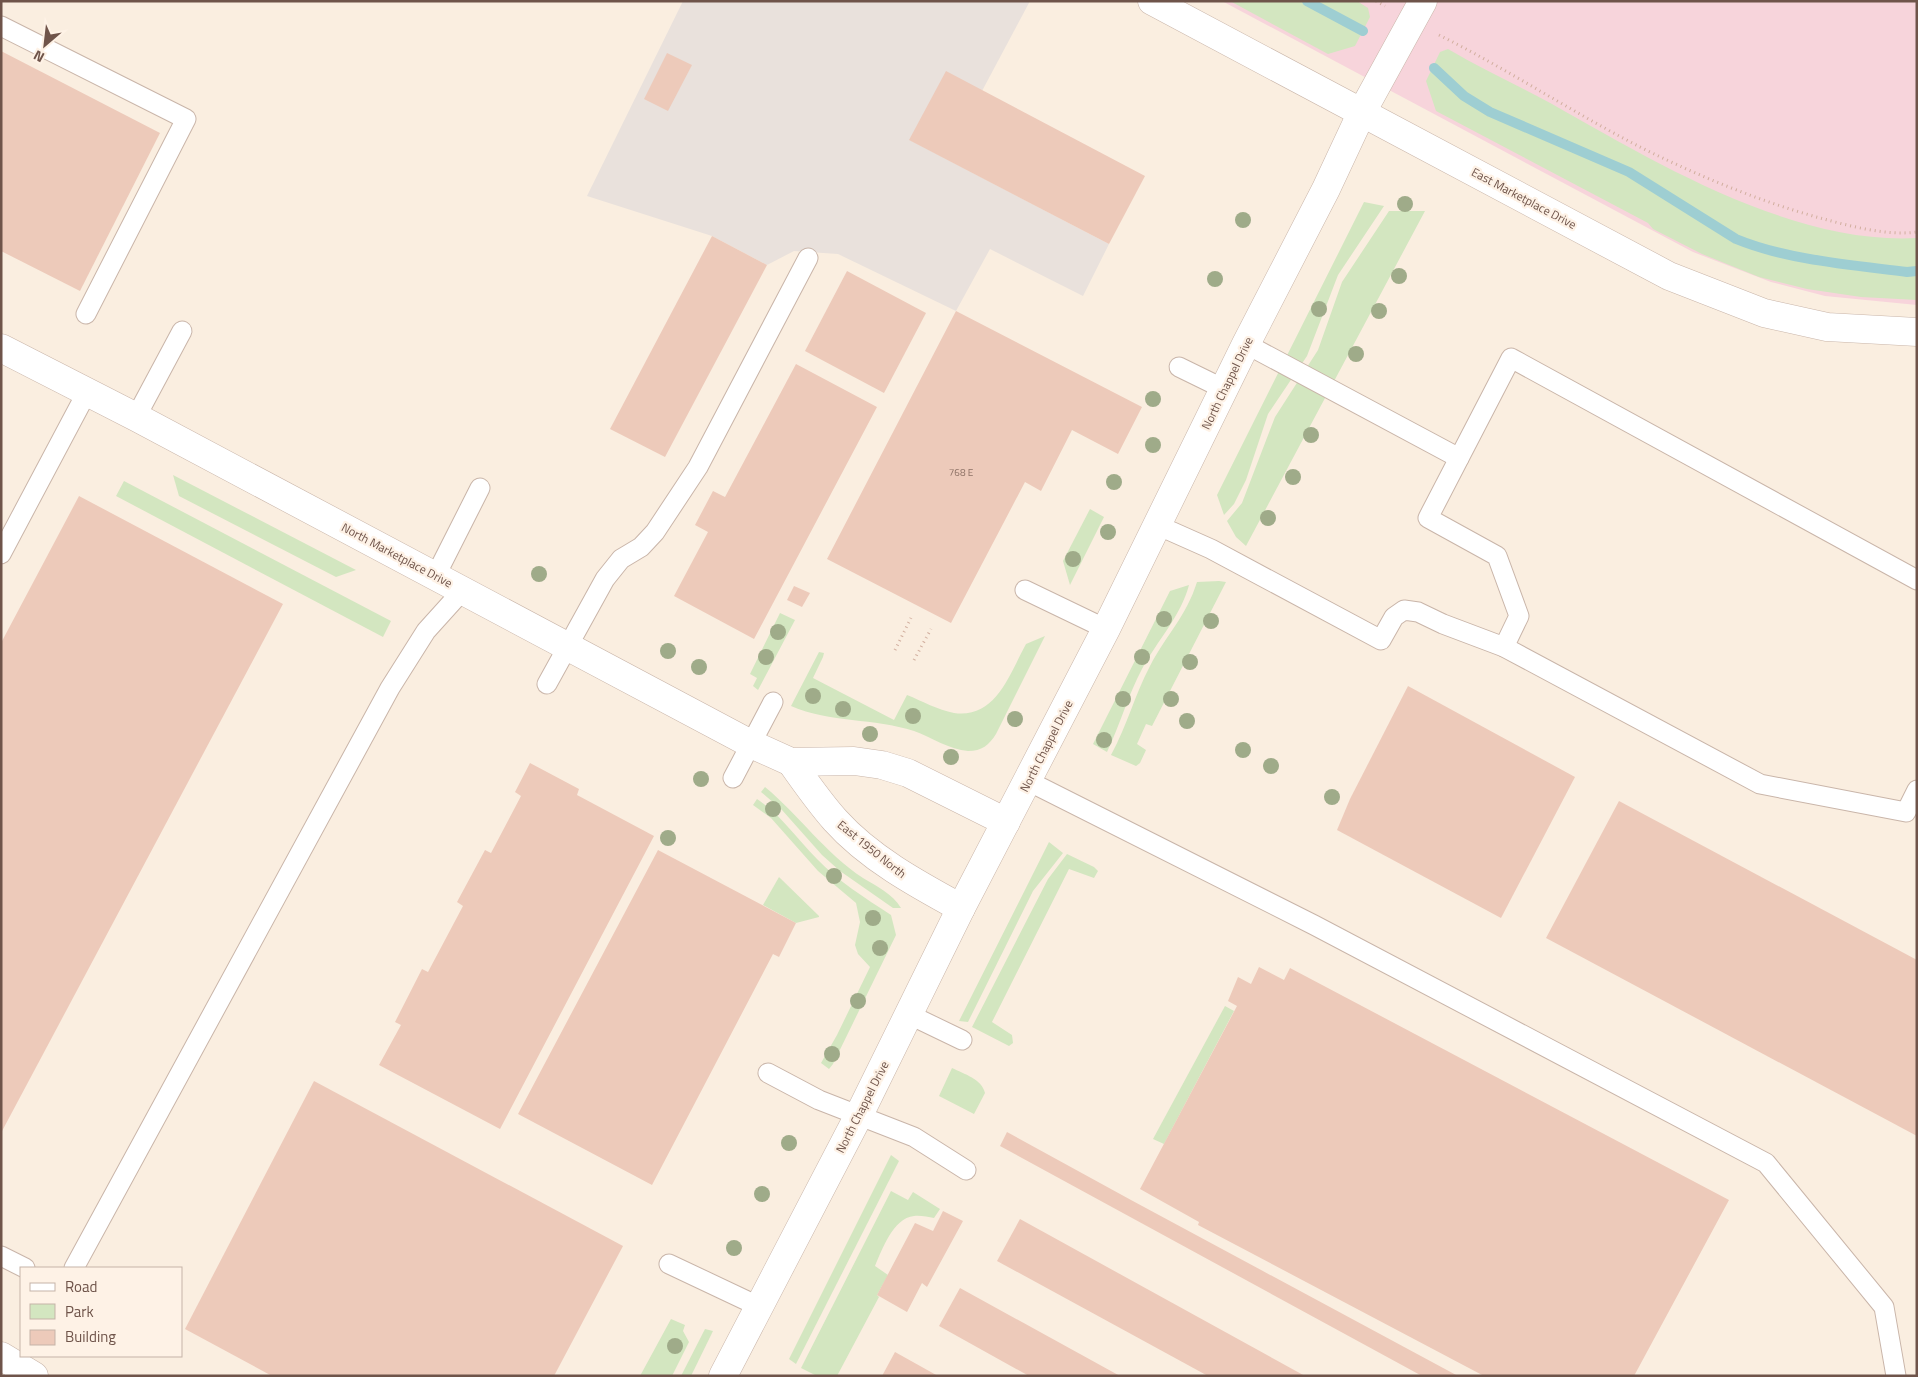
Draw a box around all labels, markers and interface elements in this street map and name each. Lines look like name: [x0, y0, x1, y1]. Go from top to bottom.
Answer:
north arrow: [20, 20, 70, 70]
text: N: [29, 45, 48, 68]
street label: East Marketplace Drive: [1468, 162, 1580, 234]
street label: North Chappel Drive: [1196, 333, 1258, 433]
house number: 768 E: [949, 465, 974, 480]
street label: North Marketplace Drive: [338, 518, 456, 592]
street label: North Chappel Drive: [1015, 697, 1077, 795]
street label: East 1950 North: [833, 815, 911, 883]
street label: North Chappel Drive: [831, 1058, 893, 1156]
legend: [20, 1267, 182, 1357]
text: Road: [65, 1275, 97, 1298]
text: Park: [65, 1300, 94, 1323]
text: Building: [65, 1325, 116, 1348]

